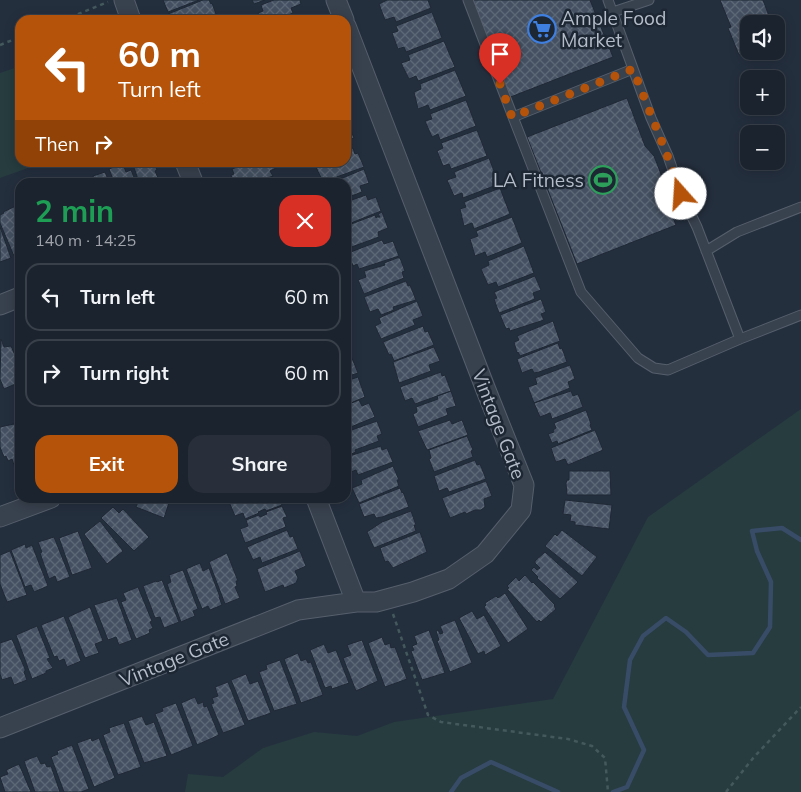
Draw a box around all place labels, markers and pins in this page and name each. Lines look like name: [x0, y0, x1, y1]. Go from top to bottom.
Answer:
place label: Ample Food Market: [561, 6, 666, 52]
supermarket icon: Ample Food Market: [527, 14, 557, 44]
pin: [479, 33, 521, 84]
sports icon: LA Fitness: [588, 165, 618, 195]
place label: LA Fitness: [493, 168, 584, 192]

